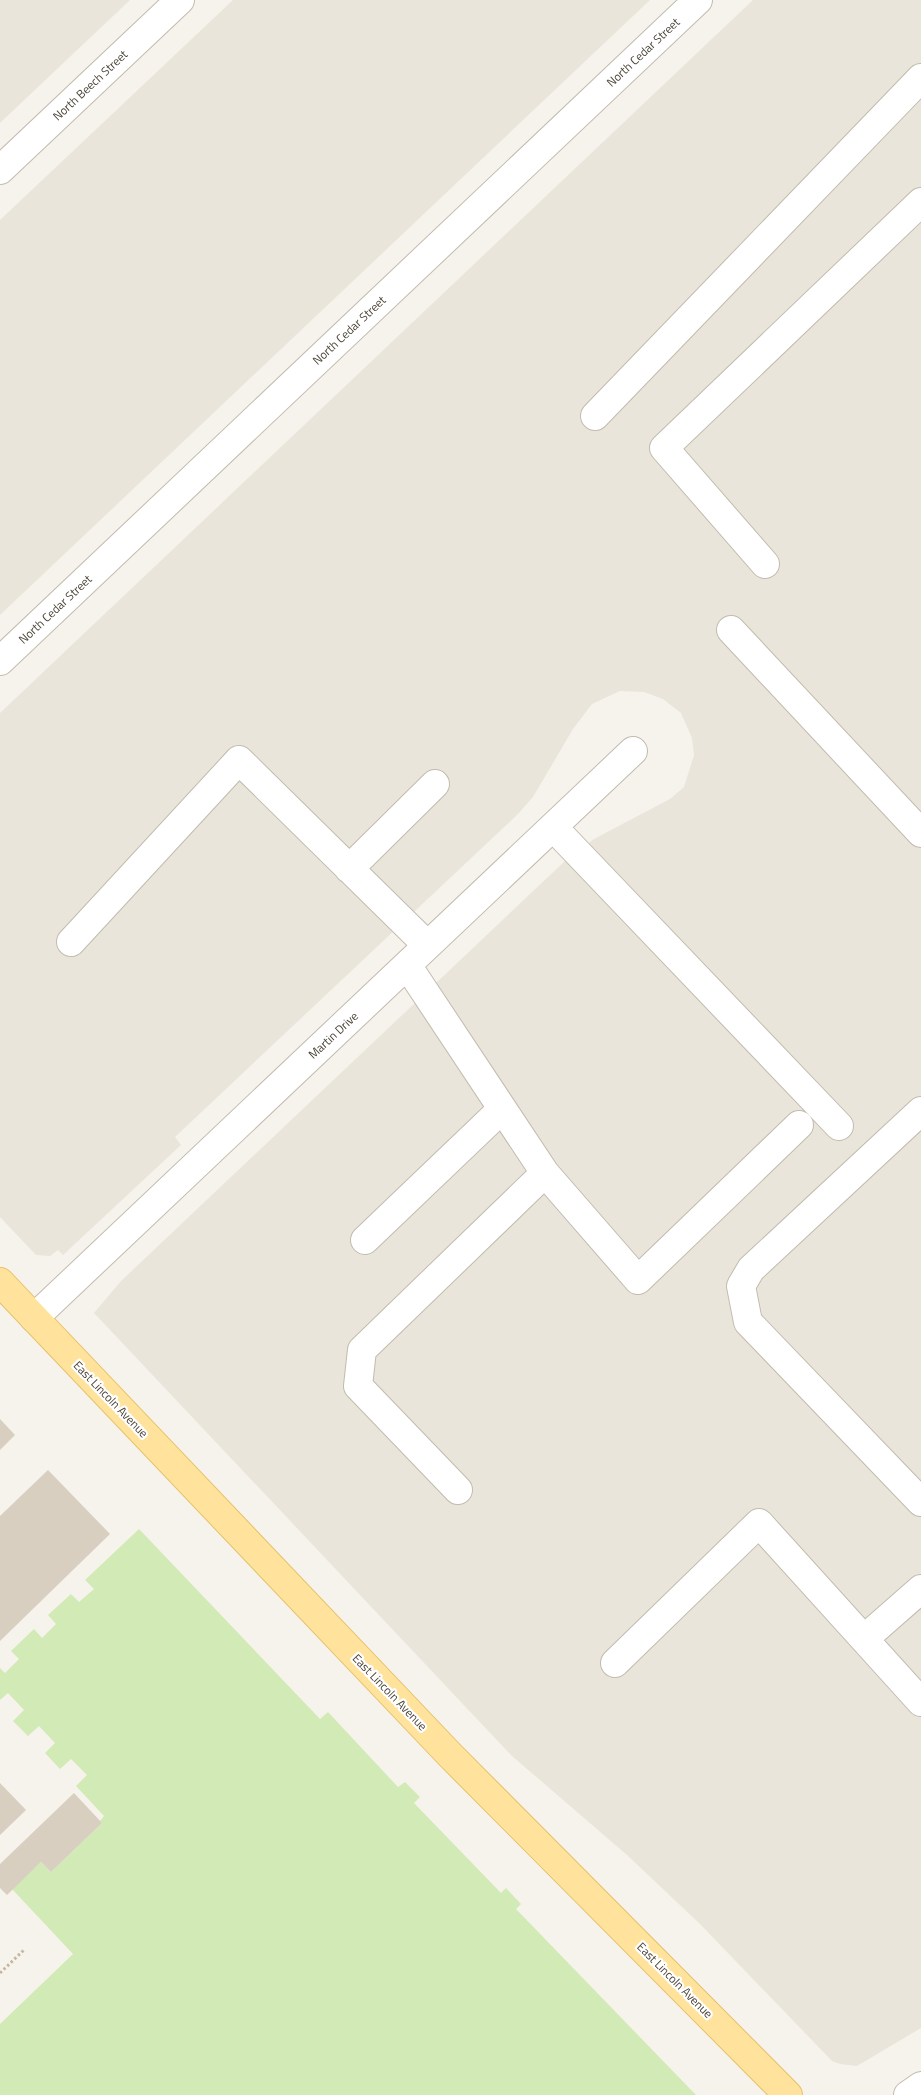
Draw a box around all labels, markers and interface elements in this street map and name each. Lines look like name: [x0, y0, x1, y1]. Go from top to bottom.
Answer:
street label: North Cedar Street: [602, 12, 685, 91]
street label: North Beech Street: [48, 45, 132, 125]
street label: North Cedar Street: [308, 290, 391, 369]
street label: North Cedar Street: [14, 569, 97, 648]
street label: Martin Drive: [304, 1007, 362, 1063]
street label: East Lincoln Avenue: [69, 1356, 153, 1442]
street label: East Lincoln Avenue: [348, 1649, 432, 1735]
street label: East Lincoln Avenue: [633, 1938, 717, 2022]

